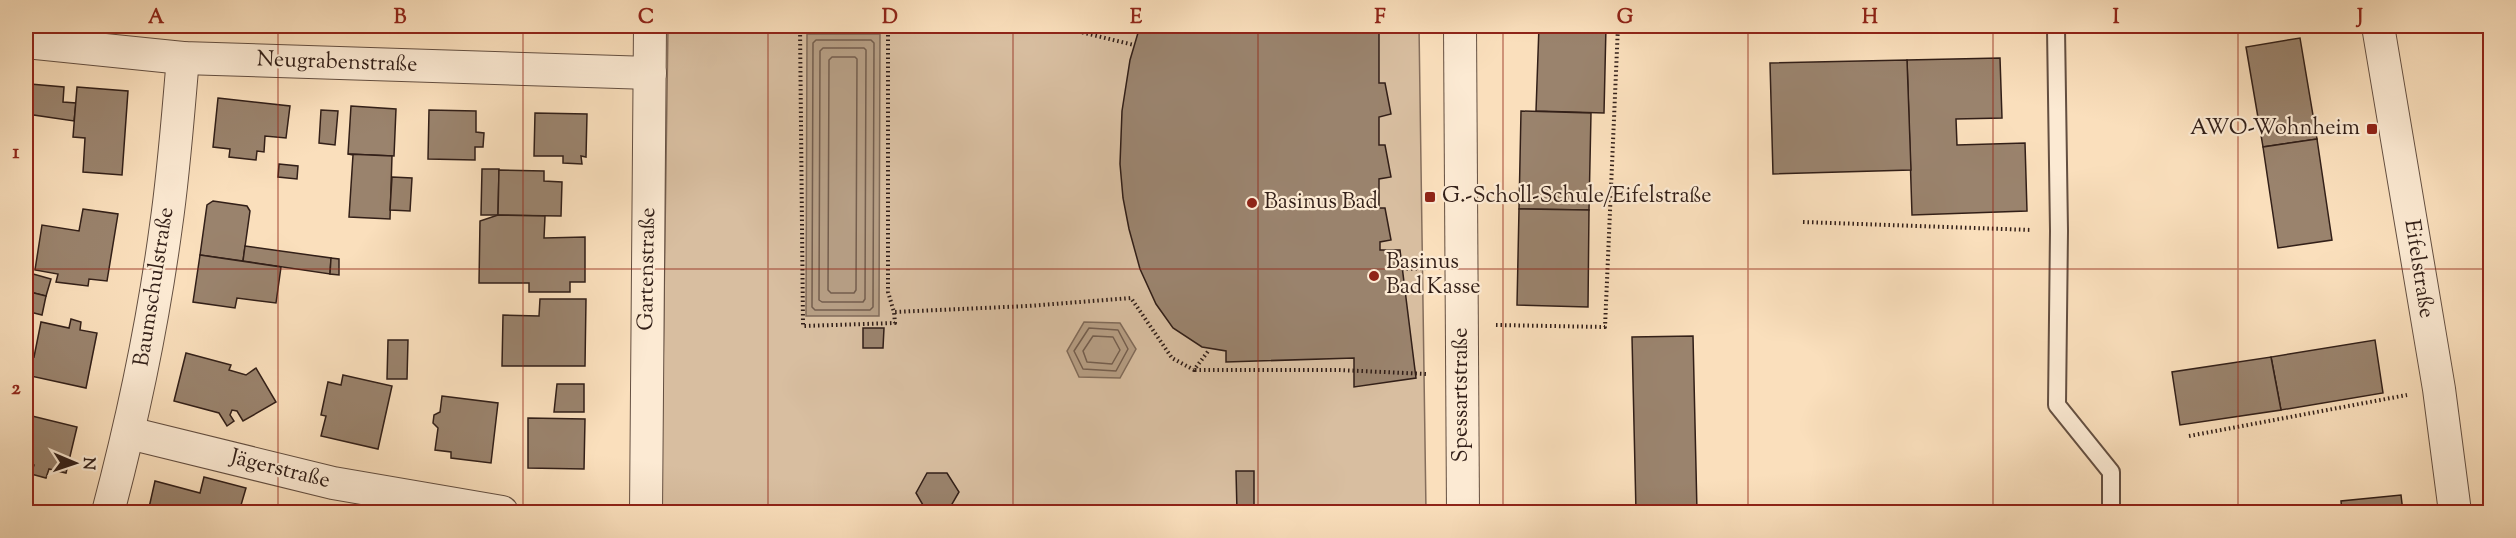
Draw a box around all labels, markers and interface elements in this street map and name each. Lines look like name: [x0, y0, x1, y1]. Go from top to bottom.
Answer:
text: A: [148, 4, 165, 33]
text: B: [394, 4, 407, 33]
text: C: [638, 4, 654, 33]
text: D: [882, 4, 898, 33]
text: E: [1130, 4, 1143, 33]
text: F: [1374, 4, 1386, 33]
text: G: [1617, 4, 1634, 33]
text: H: [1862, 4, 1878, 33]
text: I: [2113, 4, 2120, 33]
text: J: [2355, 4, 2363, 33]
street label: Neugrabenstraße: [256, 44, 418, 82]
place label: AWO-Wohnheim: [2190, 113, 2360, 145]
marker: AWO-Wohnheim: [2365, 122, 2379, 136]
text: 1: [13, 139, 20, 168]
place label: G.-Scholl-Schule/Eifelstraße: [1442, 181, 1711, 213]
place label: Basinus Bad: [1264, 187, 1378, 219]
marker: G.-Scholl-Schule/Eifelstraße: [1423, 190, 1437, 204]
marker: Basinus Bad: [1245, 196, 1259, 210]
street label: Baumschulstraße: [127, 205, 183, 369]
street label: Gartenstraße: [631, 207, 665, 331]
street label: Eifelstraße: [2394, 217, 2442, 321]
place label: Basinus Bad Kasse: [1386, 247, 1480, 304]
marker: Basinus Bad Kasse: [1367, 269, 1381, 283]
street label: Spessartstraße: [1446, 328, 1478, 462]
text: 2: [11, 375, 21, 404]
north arrow: [45, 433, 105, 493]
street label: Jägerstraße: [226, 442, 333, 498]
text: N: [76, 457, 99, 470]

